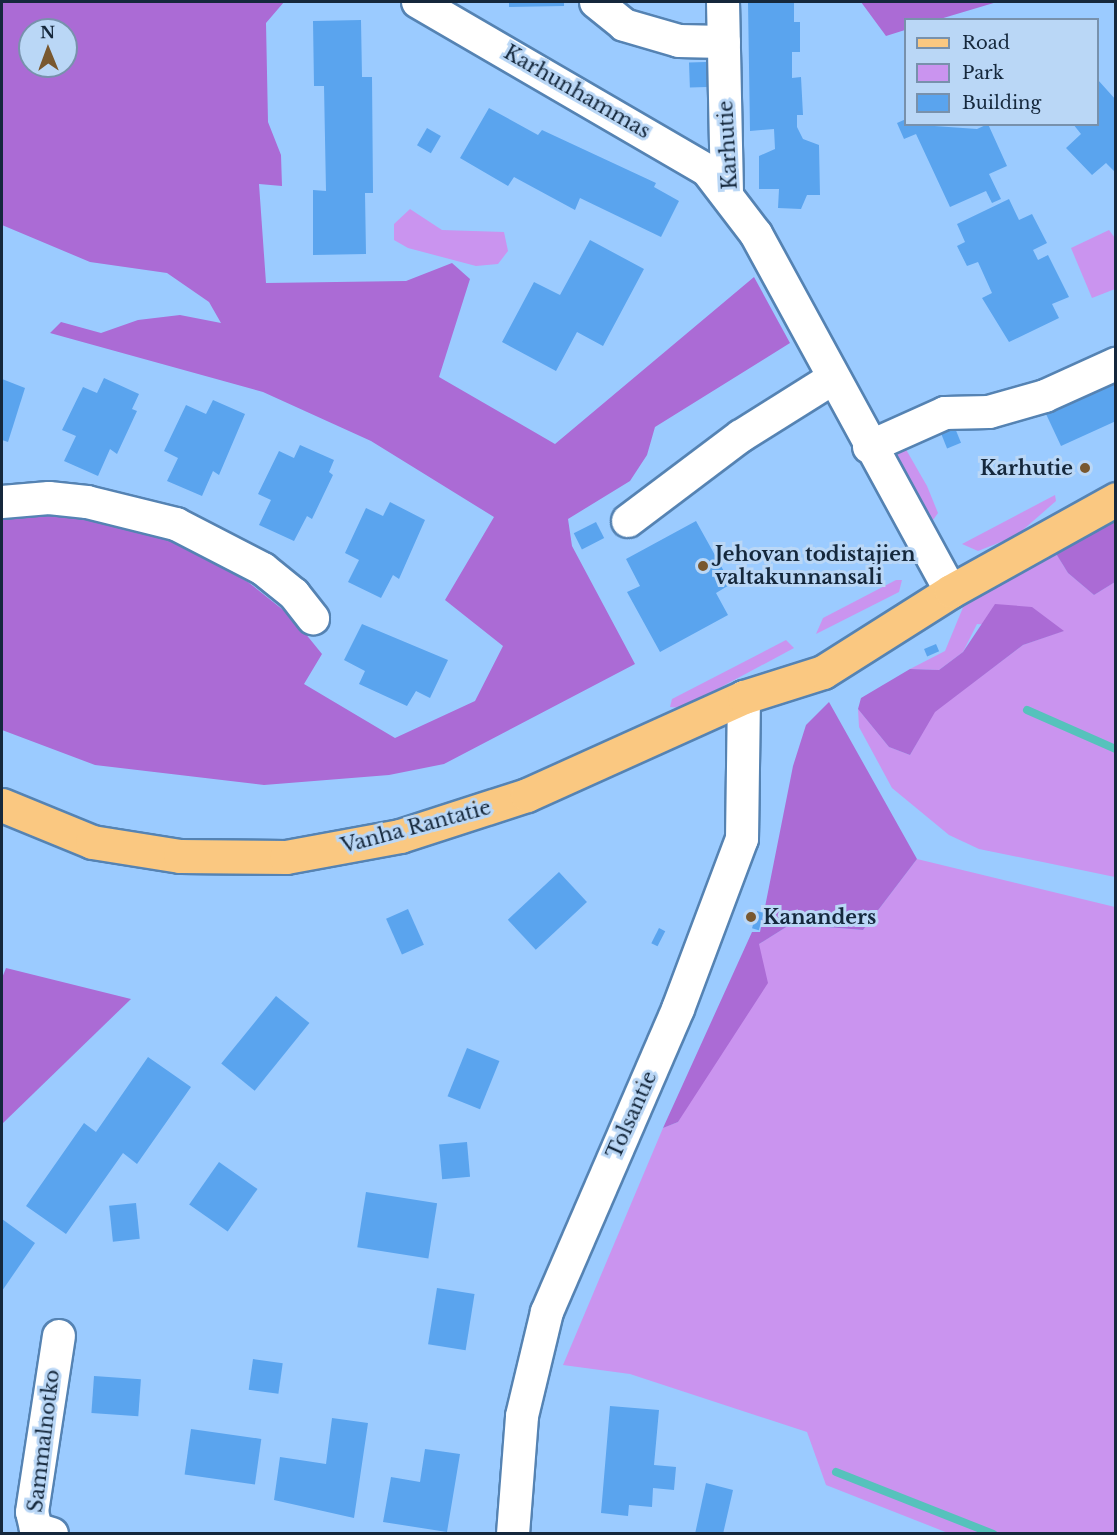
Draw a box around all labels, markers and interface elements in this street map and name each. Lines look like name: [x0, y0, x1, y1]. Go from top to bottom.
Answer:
north arrow: [18, 18, 78, 78]
legend: [904, 18, 1099, 126]
text: N: [40, 22, 55, 42]
text: Road: [962, 32, 1010, 54]
street label: Karhunhammas: [500, 40, 654, 144]
text: Park: [962, 62, 1004, 84]
text: Building: [962, 92, 1041, 114]
street label: Karhutie: [714, 100, 742, 190]
place label: Karhutie: [980, 456, 1073, 480]
marker: Karhutie: [1078, 461, 1092, 475]
place label: Jehovan todistajien valtakunnansali: [715, 542, 915, 589]
marker: Jehovan todistajien valtakunnansali: [696, 559, 710, 573]
street label: Vanha Rantatie: [338, 795, 494, 859]
place label: Kananders: [763, 905, 876, 929]
marker: Kananders: [744, 910, 758, 924]
street label: Tolsantie: [602, 1068, 662, 1162]
street label: Sammalnotko: [23, 1368, 65, 1514]

